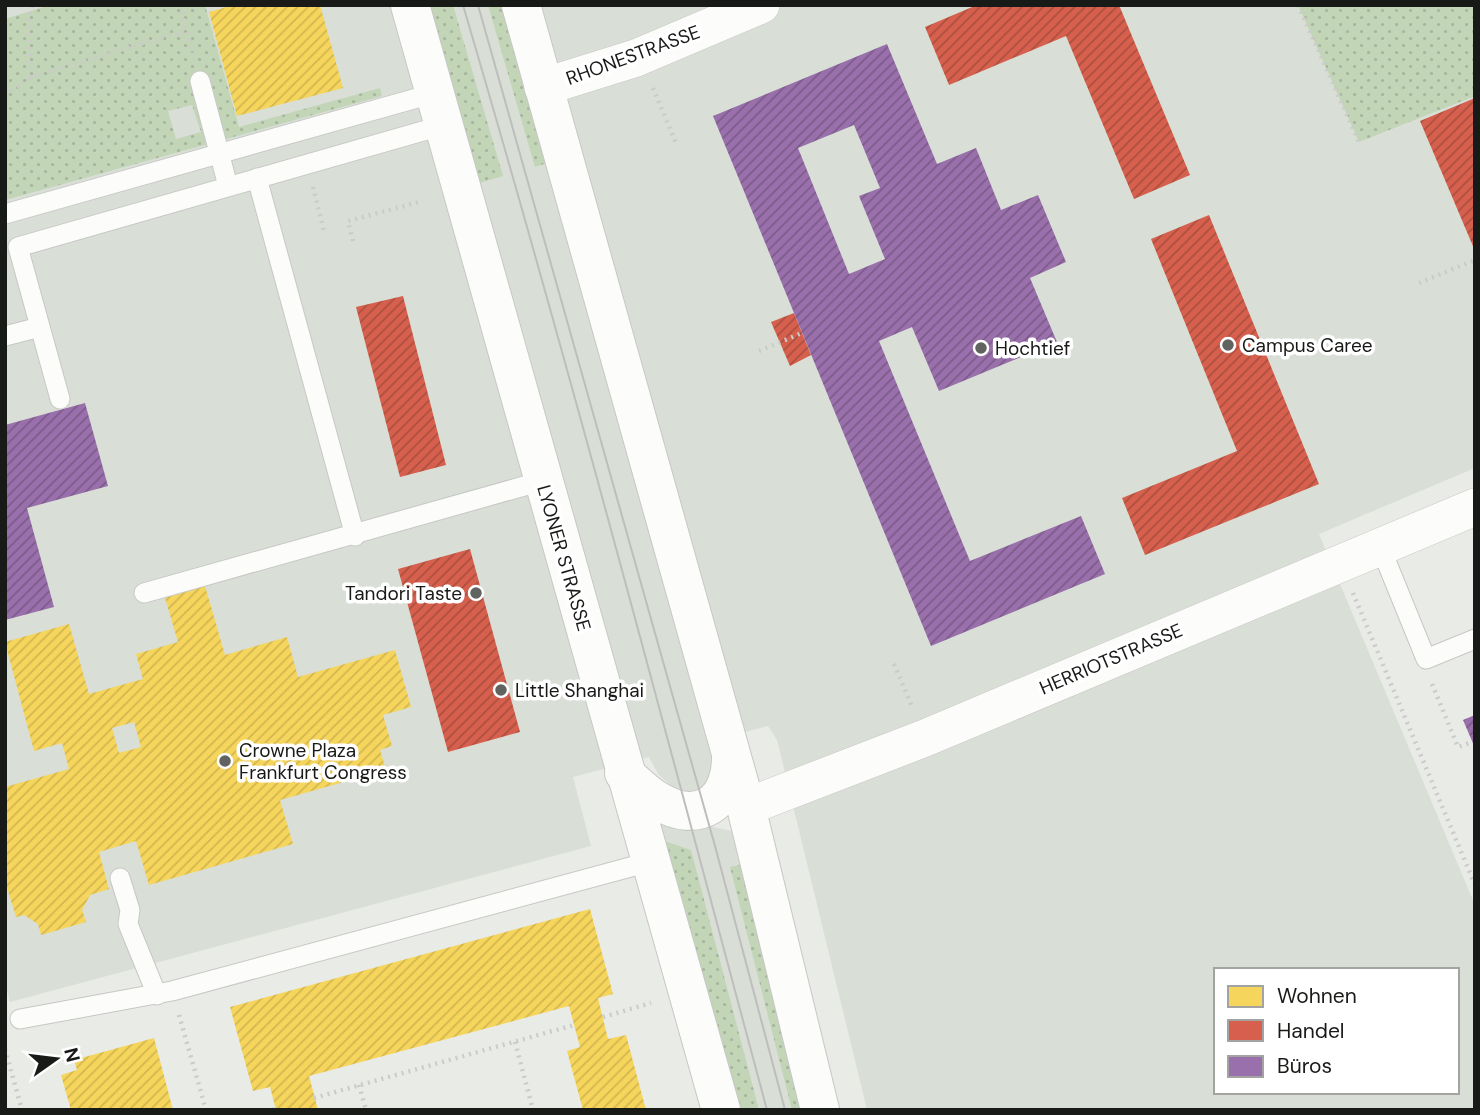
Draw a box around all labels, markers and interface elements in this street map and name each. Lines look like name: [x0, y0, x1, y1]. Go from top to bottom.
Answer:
street label: RHONESTRASSE: [563, 19, 703, 91]
place label: Campus Caree: [1242, 333, 1372, 358]
place label: Hochtief: [995, 336, 1070, 361]
marker: Campus Caree: [1220, 337, 1236, 353]
marker: Hochtief: [973, 340, 989, 356]
street label: LYONER STRASSE: [531, 482, 597, 634]
place label: Tandori Taste: [345, 581, 462, 606]
marker: Tandori Taste: [468, 585, 484, 601]
street label: HERRIOTSTRASSE: [1036, 618, 1186, 700]
place label: Little Shanghai: [515, 678, 644, 703]
marker: Little Shanghai: [493, 682, 509, 698]
place label: Crowne Plaza Frankfurt Congress: [239, 738, 407, 785]
marker: Crowne Plaza Frankfurt Congress: [217, 753, 233, 769]
legend: [1214, 968, 1459, 1094]
text: Wohnen: [1277, 982, 1357, 1010]
text: Handel: [1277, 1017, 1345, 1045]
north arrow: [21, 1024, 91, 1094]
text: N: [58, 1045, 86, 1065]
text: Büros: [1277, 1052, 1332, 1080]

